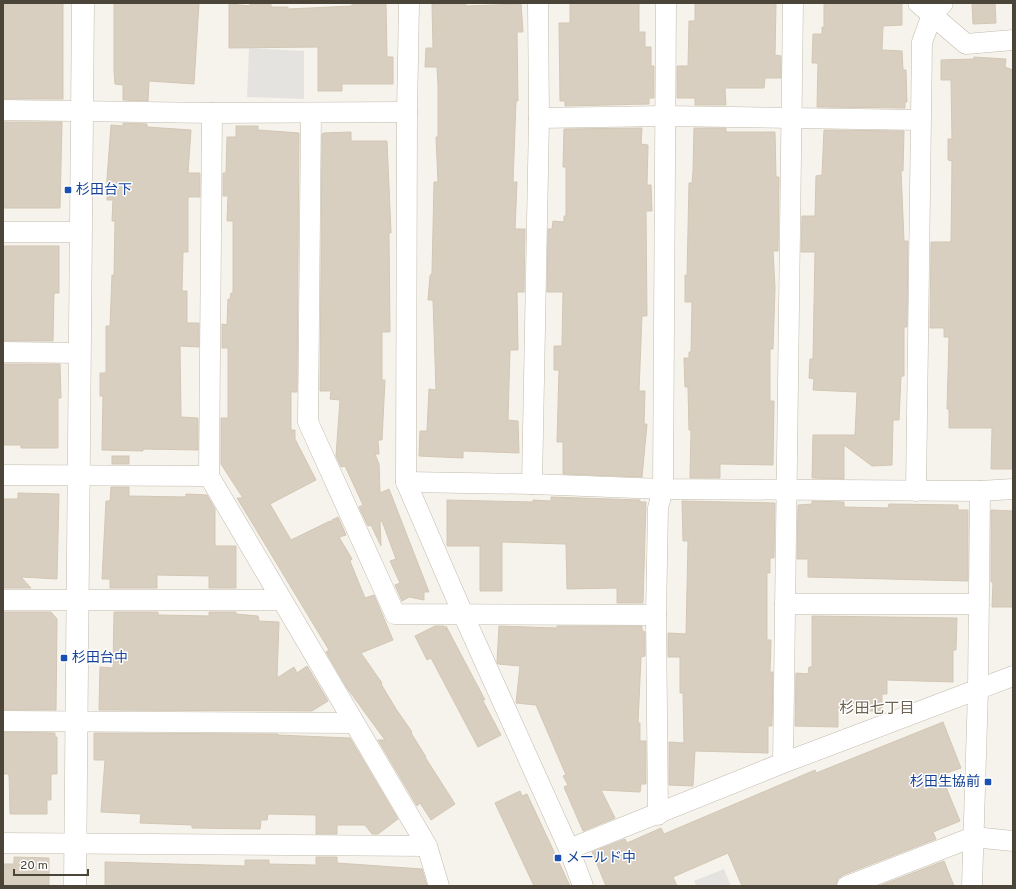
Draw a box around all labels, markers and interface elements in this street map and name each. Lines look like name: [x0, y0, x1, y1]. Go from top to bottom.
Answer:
place label: 杉田台下: [76, 181, 132, 199]
marker: 杉田台下: [63, 185, 73, 195]
place label: 杉田台中: [72, 649, 128, 667]
marker: 杉田台中: [59, 653, 69, 663]
district label: 杉田七丁目: [839, 700, 915, 719]
place label: 杉田生協前: [910, 773, 980, 791]
marker: 杉田生協前: [983, 777, 993, 787]
place label: メールド中: [566, 850, 636, 867]
scale bar: [14, 851, 88, 877]
marker: メールド中: [553, 853, 563, 863]
text: 20 m: [20, 858, 48, 874]

